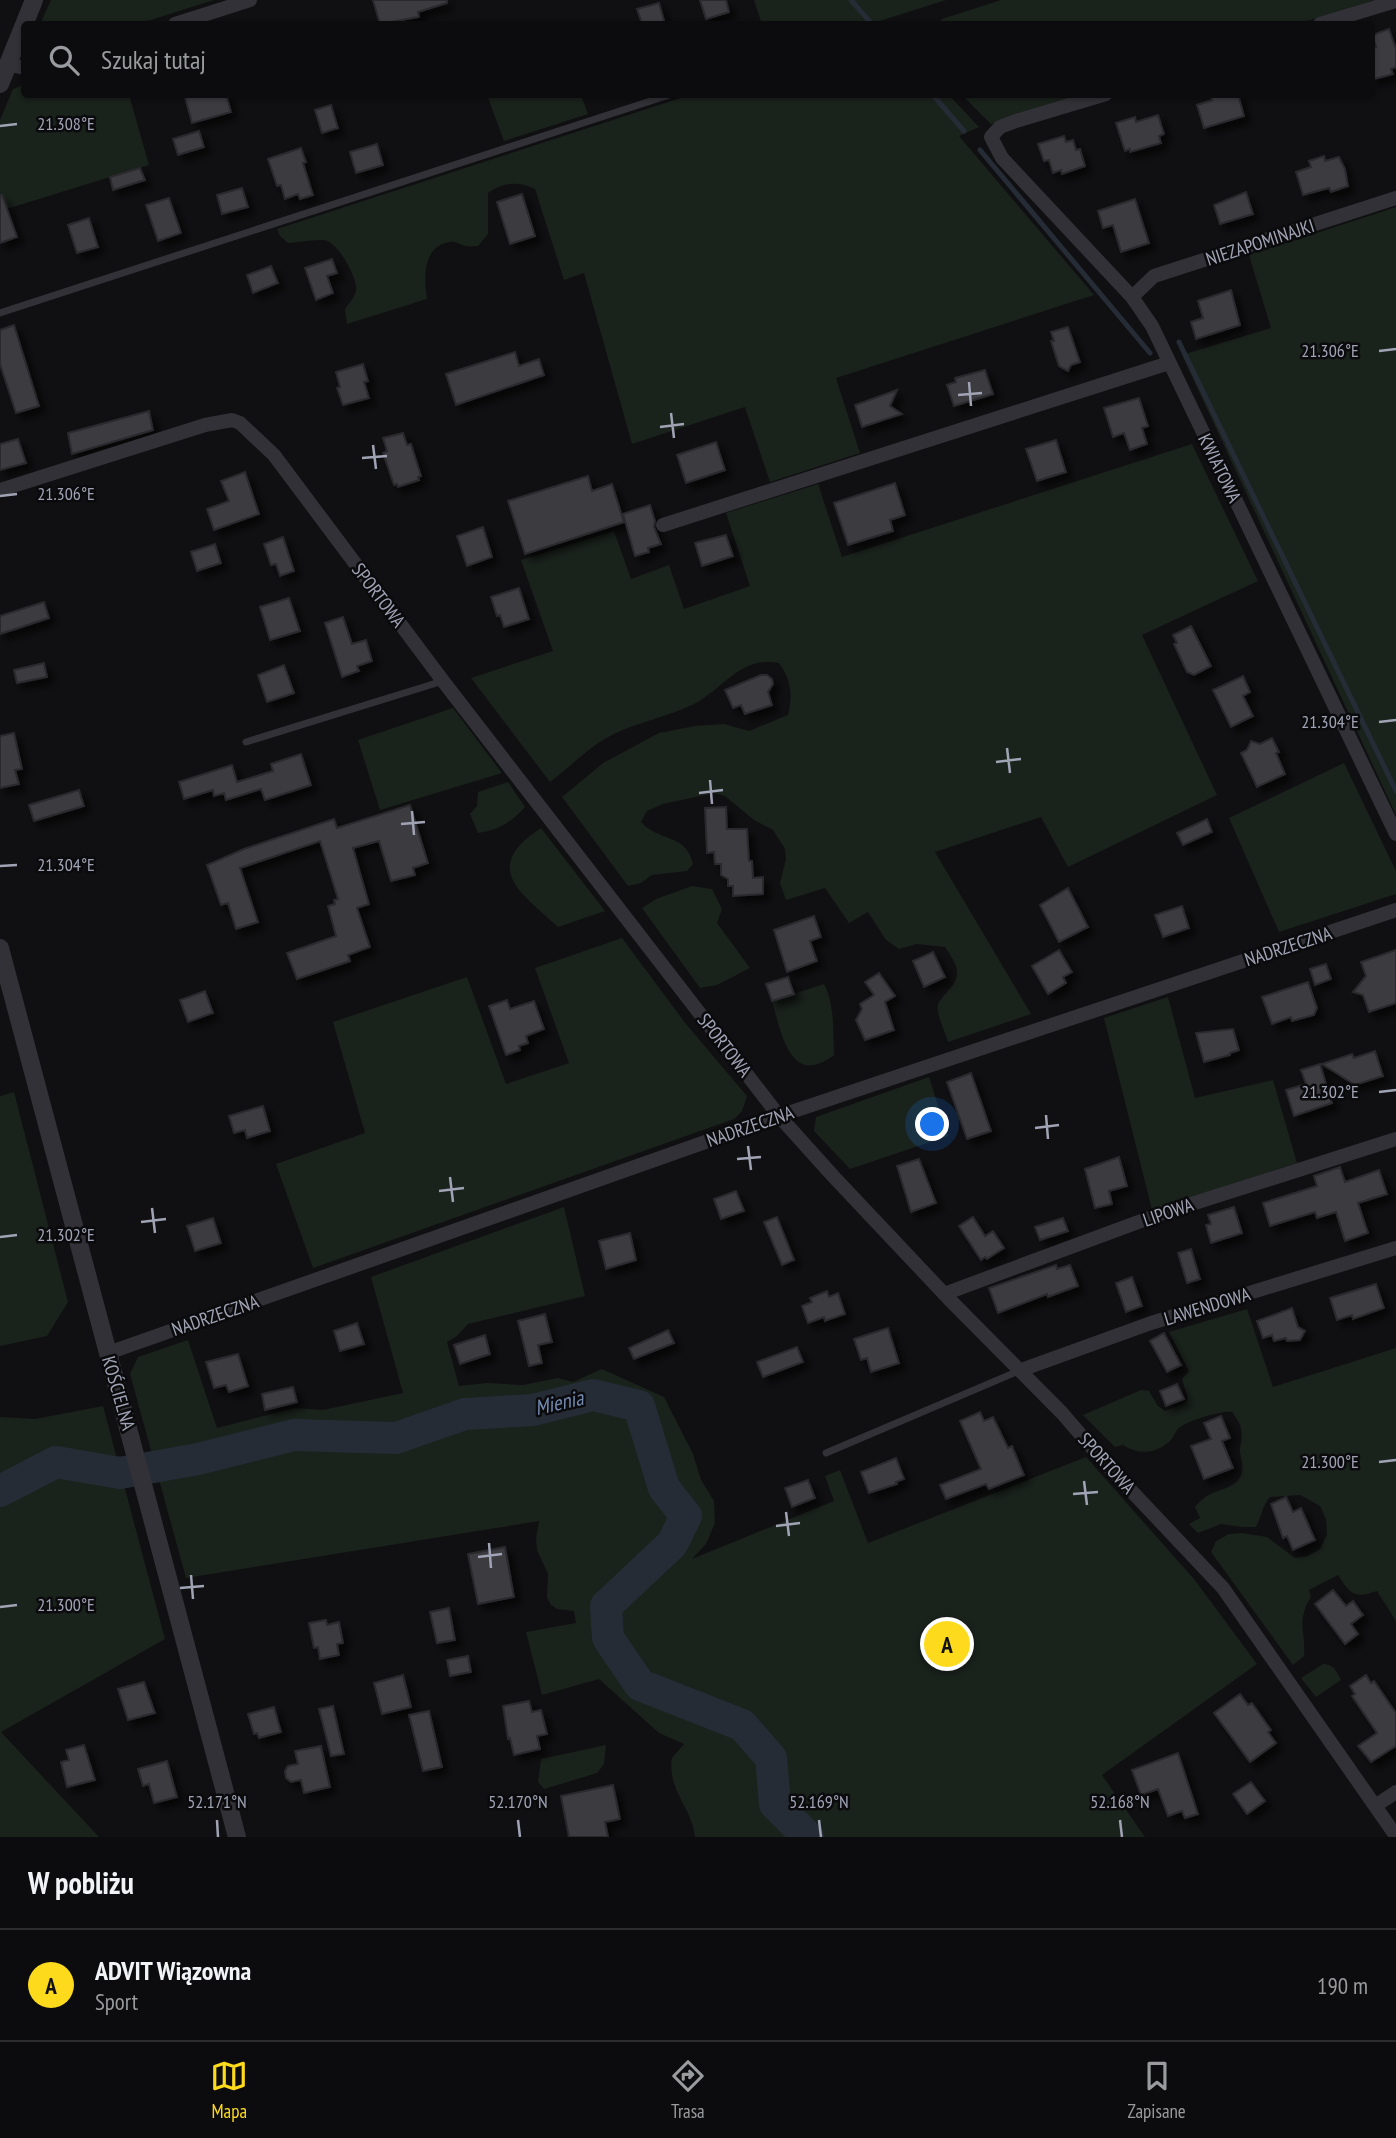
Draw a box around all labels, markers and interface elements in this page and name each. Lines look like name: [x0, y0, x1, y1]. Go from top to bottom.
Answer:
search box: [21, 21, 1375, 98]
icon: search: [45, 41, 83, 79]
text: Szukaj tutaj: [101, 43, 206, 76]
text: 21.308°E: [37, 112, 95, 135]
street label: NIEZAPOMINAJKI: [1203, 213, 1317, 271]
text: 21.306°E: [1301, 339, 1359, 362]
street label: KWIATOWA: [1193, 430, 1247, 506]
text: 21.306°E: [37, 482, 95, 505]
street label: SPORTOWA: [347, 558, 411, 632]
text: 21.304°E: [1301, 710, 1359, 733]
text: 21.304°E: [37, 853, 95, 876]
street label: NADRZECZNA: [1241, 921, 1335, 971]
street label: SPORTOWA: [693, 1008, 757, 1082]
text: 21.302°E: [1301, 1080, 1359, 1103]
street label: NADRZECZNA: [703, 1100, 797, 1152]
your location: [915, 1107, 949, 1141]
street label: LIPOWA: [1139, 1192, 1197, 1232]
text: 21.302°E: [37, 1223, 95, 1246]
street label: LAWENDOWA: [1161, 1282, 1253, 1330]
street label: NADRZECZNA: [168, 1289, 262, 1341]
street label: KOŚCIELNA: [97, 1353, 141, 1433]
water label: Mienia: [532, 1384, 587, 1421]
street label: SPORTOWA: [1073, 1427, 1141, 1499]
text: 21.300°E: [1301, 1450, 1359, 1473]
text: 21.300°E: [37, 1593, 95, 1616]
pin: A: [924, 1618, 970, 1670]
text: 52.171°N: [187, 1790, 247, 1813]
text: 52.170°N: [488, 1790, 548, 1813]
text: 52.169°N: [789, 1790, 849, 1813]
text: 52.168°N: [1090, 1790, 1150, 1813]
text: W pobliżu: [28, 1863, 134, 1902]
text: ADVIT Wiązowna: [95, 1954, 251, 1987]
text: A: [45, 1971, 57, 2000]
text: 190 m: [1317, 1971, 1368, 2000]
text: Sport: [95, 1987, 138, 2016]
tab: Mapa: [210, 2057, 248, 2123]
tab: Trasa: [669, 2057, 707, 2123]
tab: Zapisane: [1127, 2057, 1186, 2123]

